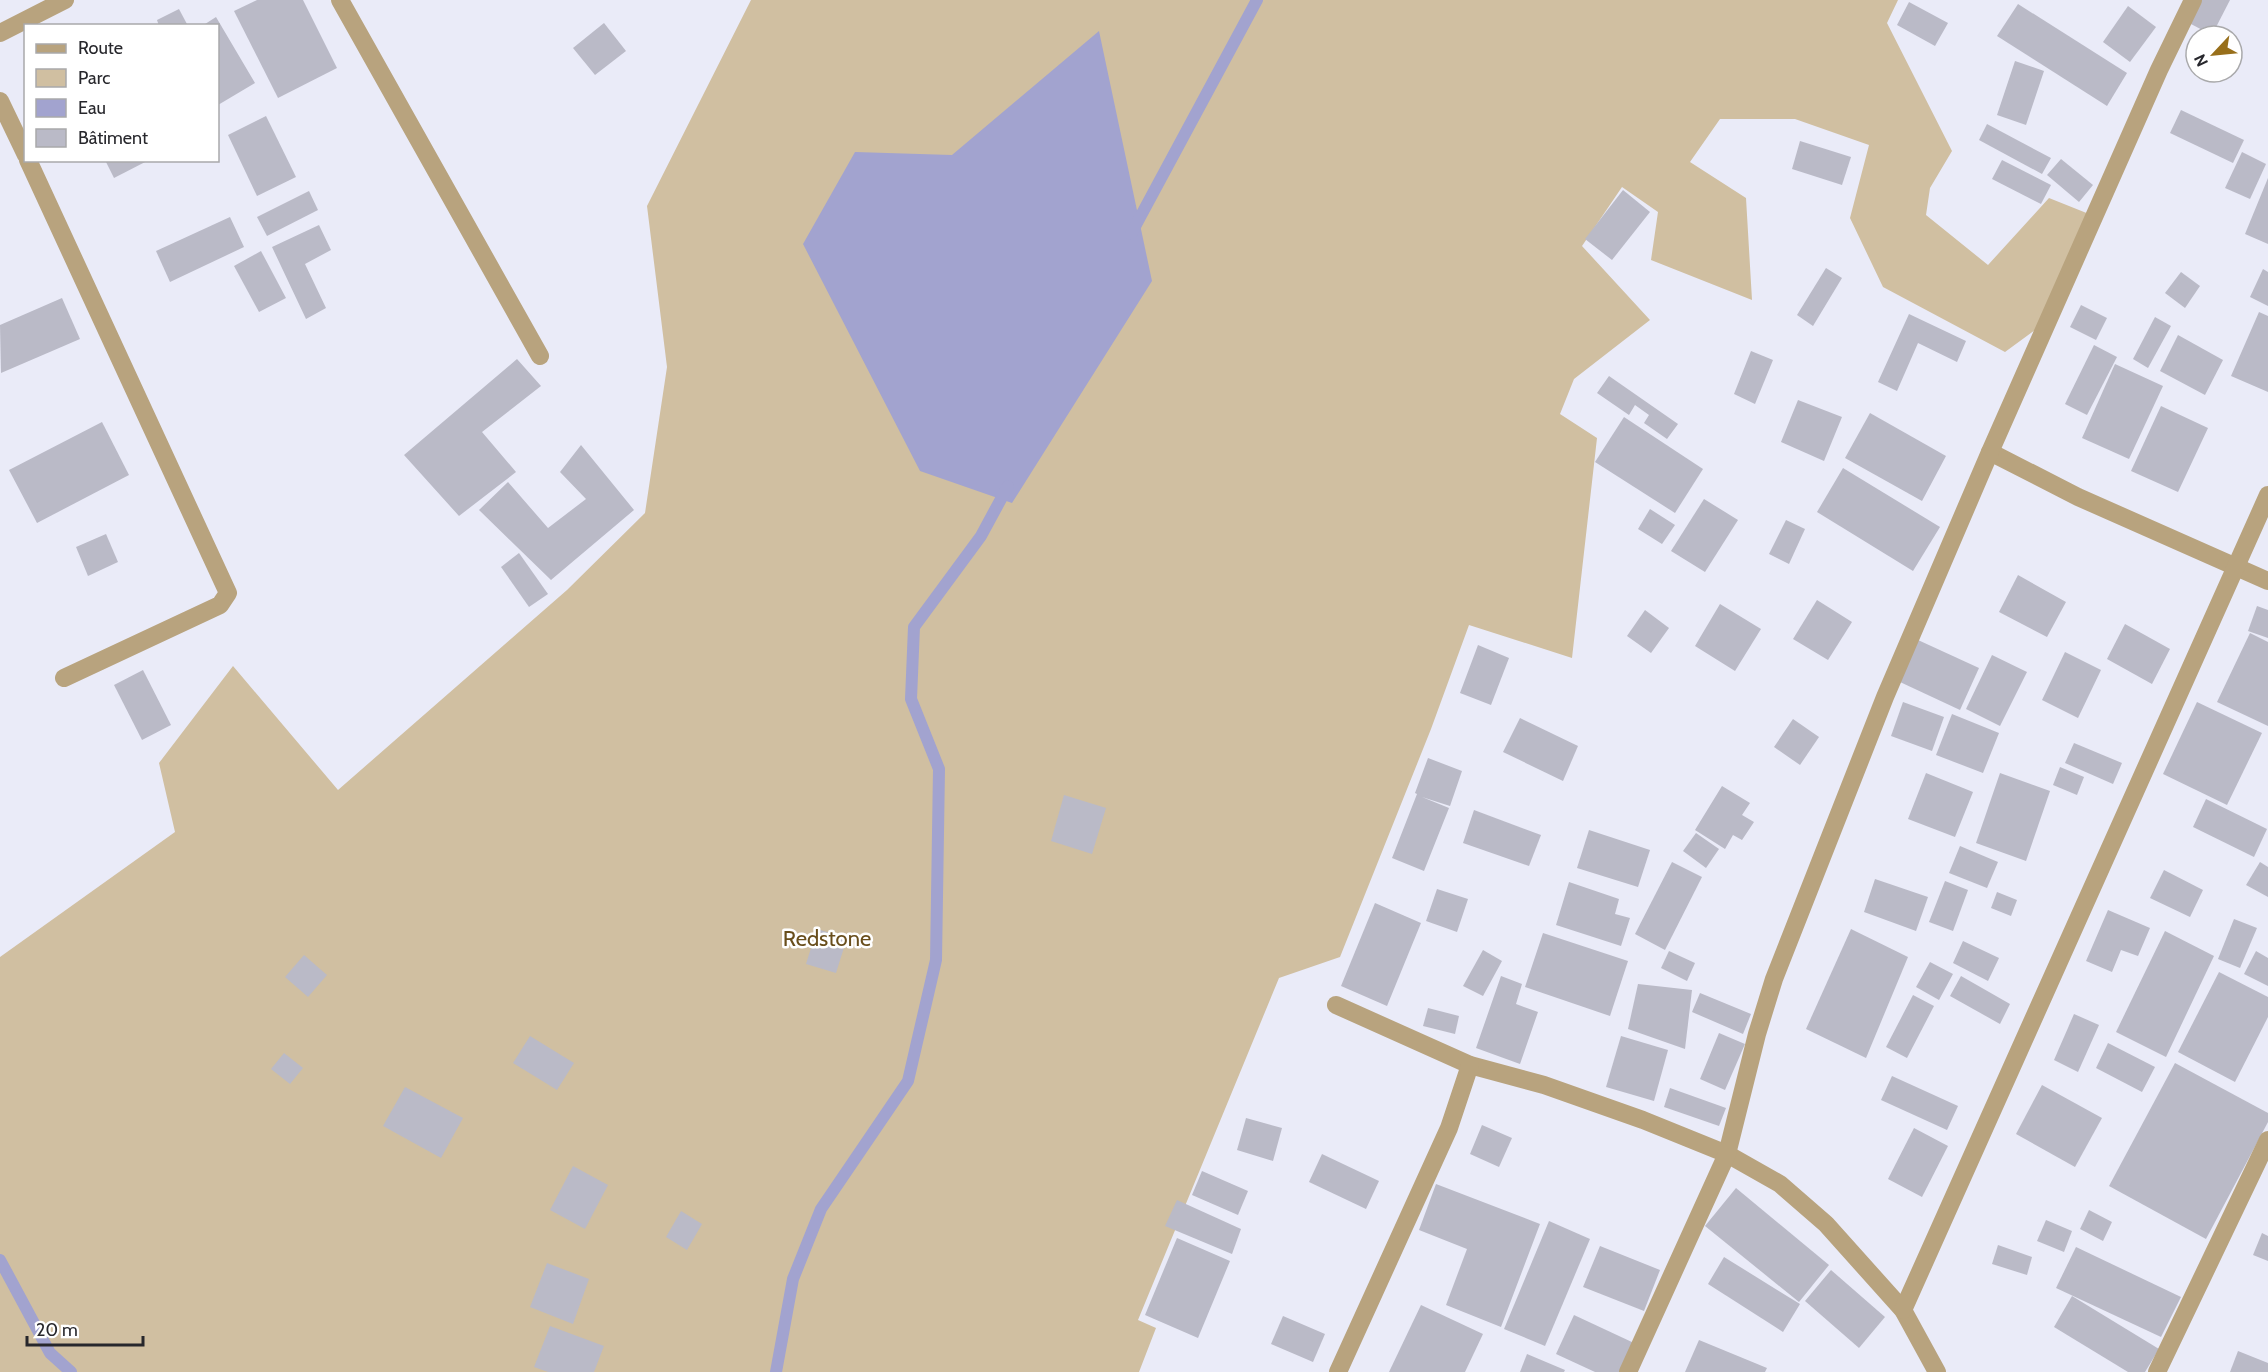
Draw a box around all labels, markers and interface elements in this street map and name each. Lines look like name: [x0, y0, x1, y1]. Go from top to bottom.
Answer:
legend: [24, 24, 219, 162]
north arrow: [2184, 24, 2244, 84]
text: Route: [78, 37, 123, 59]
text: N: [2190, 51, 2212, 70]
text: Parc: [78, 67, 110, 89]
text: Eau: [78, 97, 106, 119]
text: Bâtiment: [78, 127, 148, 149]
park label: Redstone: [783, 925, 871, 952]
scale bar: [27, 1309, 142, 1347]
text: 20 m: [36, 1319, 78, 1341]

